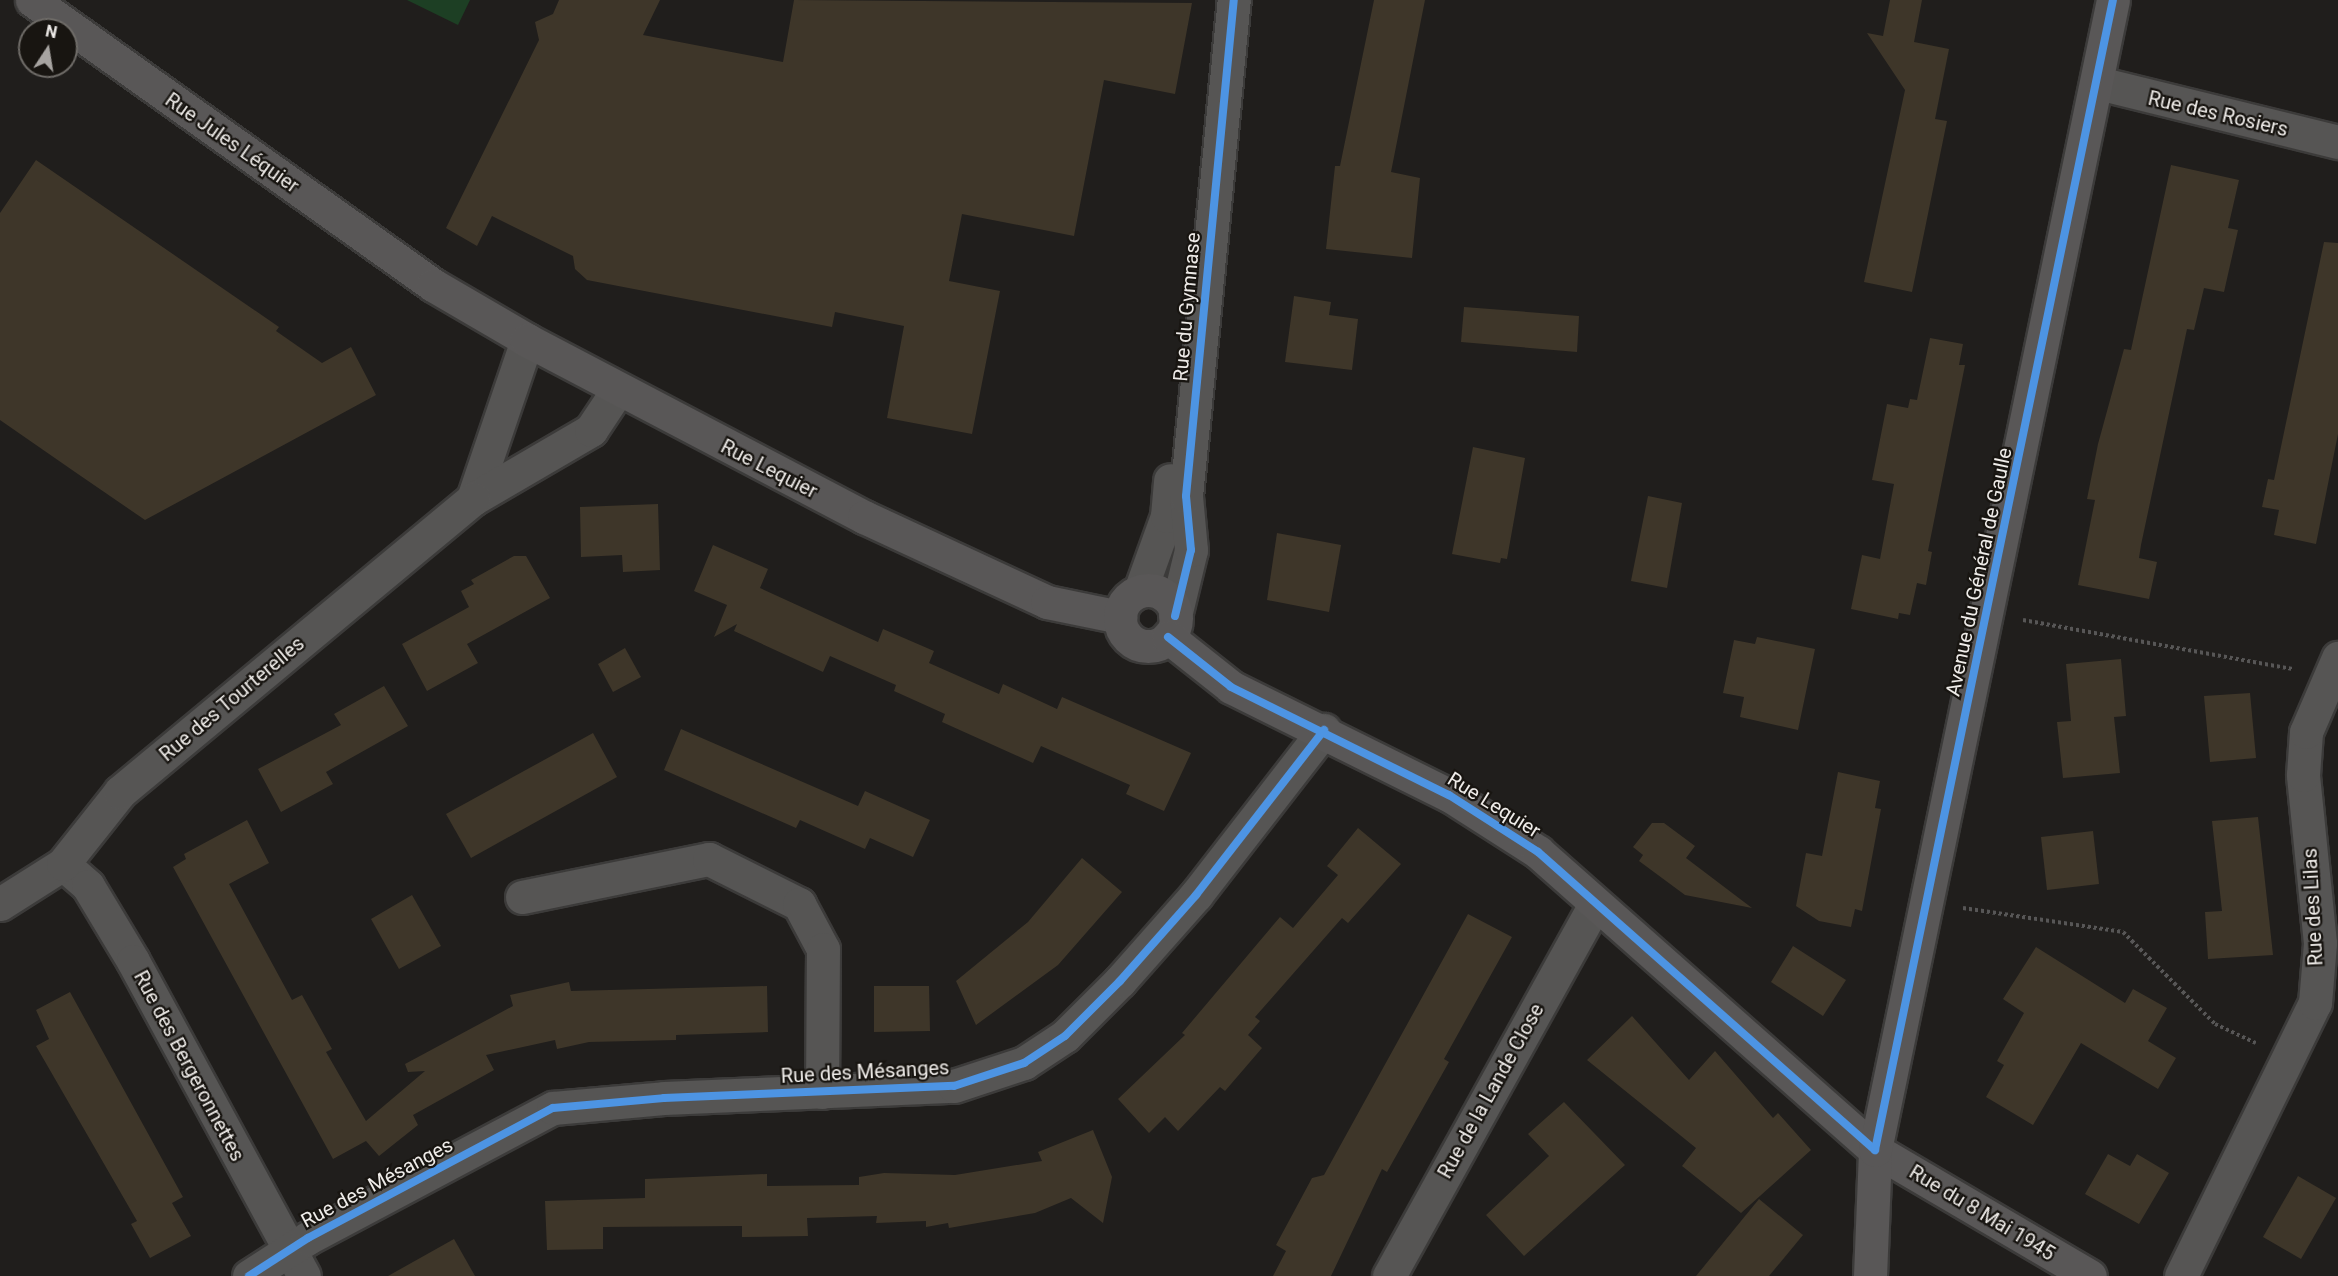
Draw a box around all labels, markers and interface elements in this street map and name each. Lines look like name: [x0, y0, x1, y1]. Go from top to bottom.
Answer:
north arrow: [18, 18, 78, 78]
text: N: [44, 21, 59, 42]
street label: Rue des Rosiers: [2146, 86, 2290, 142]
street label: Rue Jules Léquier: [161, 88, 303, 198]
street label: Rue du Gymnase: [1169, 231, 1205, 383]
street label: Rue Lequier: [717, 434, 821, 504]
street label: Avenue du Général de Gaulle: [1941, 446, 2017, 698]
street label: Rue des Tourterelles: [155, 631, 309, 767]
street label: Rue Lequier: [1443, 767, 1545, 843]
street label: Rue des Lilas: [2298, 848, 2328, 966]
street label: Rue des Bergeronnettes: [129, 967, 249, 1165]
street label: Rue de la Lande Close: [1433, 999, 1549, 1183]
street label: Rue des Mésanges: [780, 1056, 950, 1088]
street label: Rue des Mésanges: [297, 1133, 457, 1233]
street label: Rue du 8 Mai 1945: [1905, 1160, 2059, 1266]

